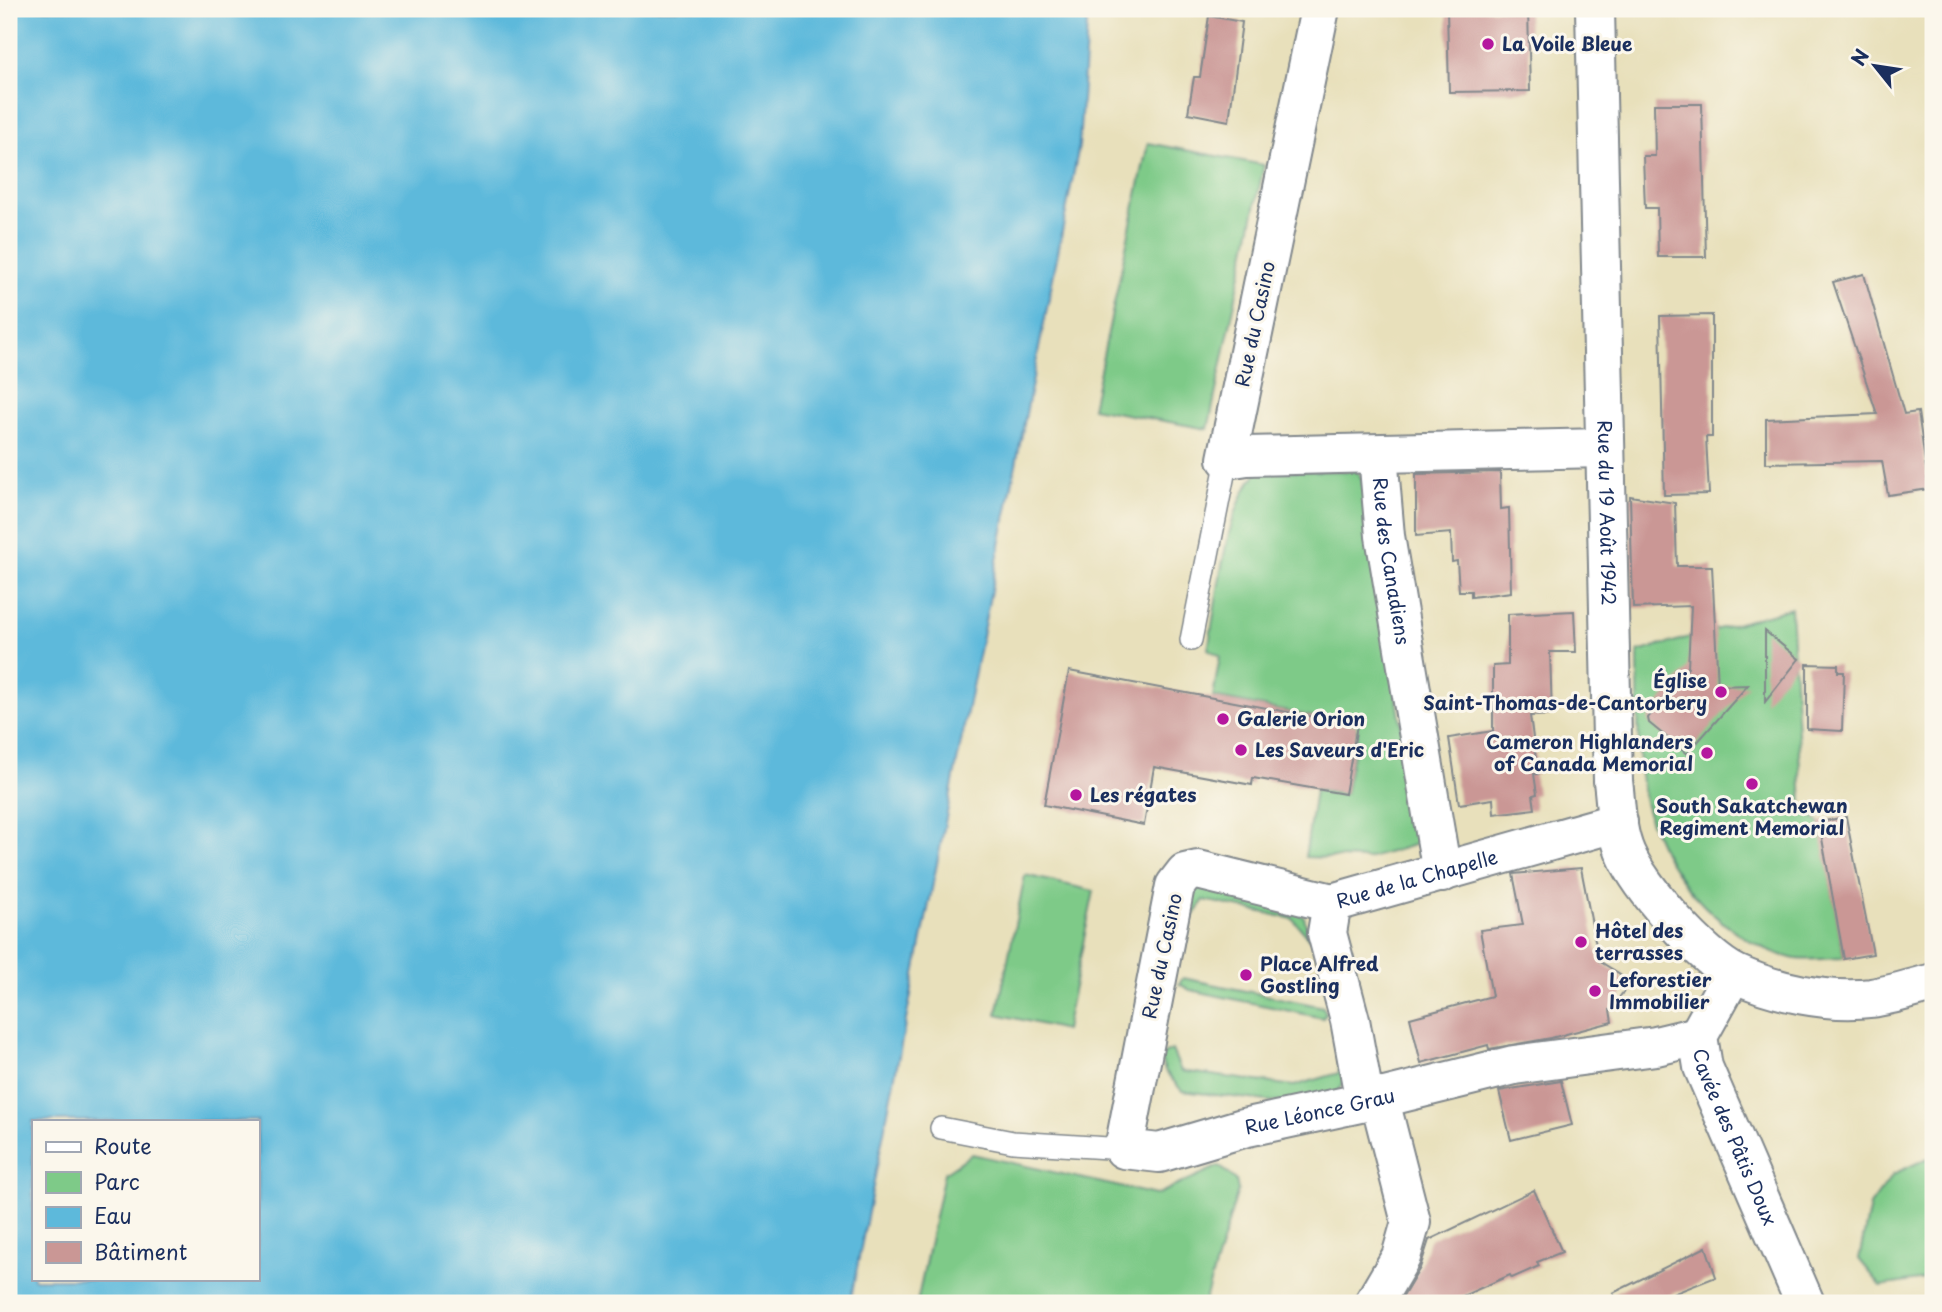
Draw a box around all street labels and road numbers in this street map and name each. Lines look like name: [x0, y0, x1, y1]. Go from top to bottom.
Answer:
street label: Rue du Casino: [1227, 258, 1281, 389]
street label: Rue du 19 Août 1942: [1592, 420, 1624, 606]
street label: Rue des Canadiens: [1367, 476, 1418, 647]
street label: Rue de la Chapelle: [1333, 842, 1501, 914]
street label: Rue du Casino: [1134, 890, 1188, 1021]
street label: Cavée des Pâtis Doux: [1687, 1046, 1785, 1230]
street label: Rue Léonce Grau: [1242, 1080, 1397, 1140]

